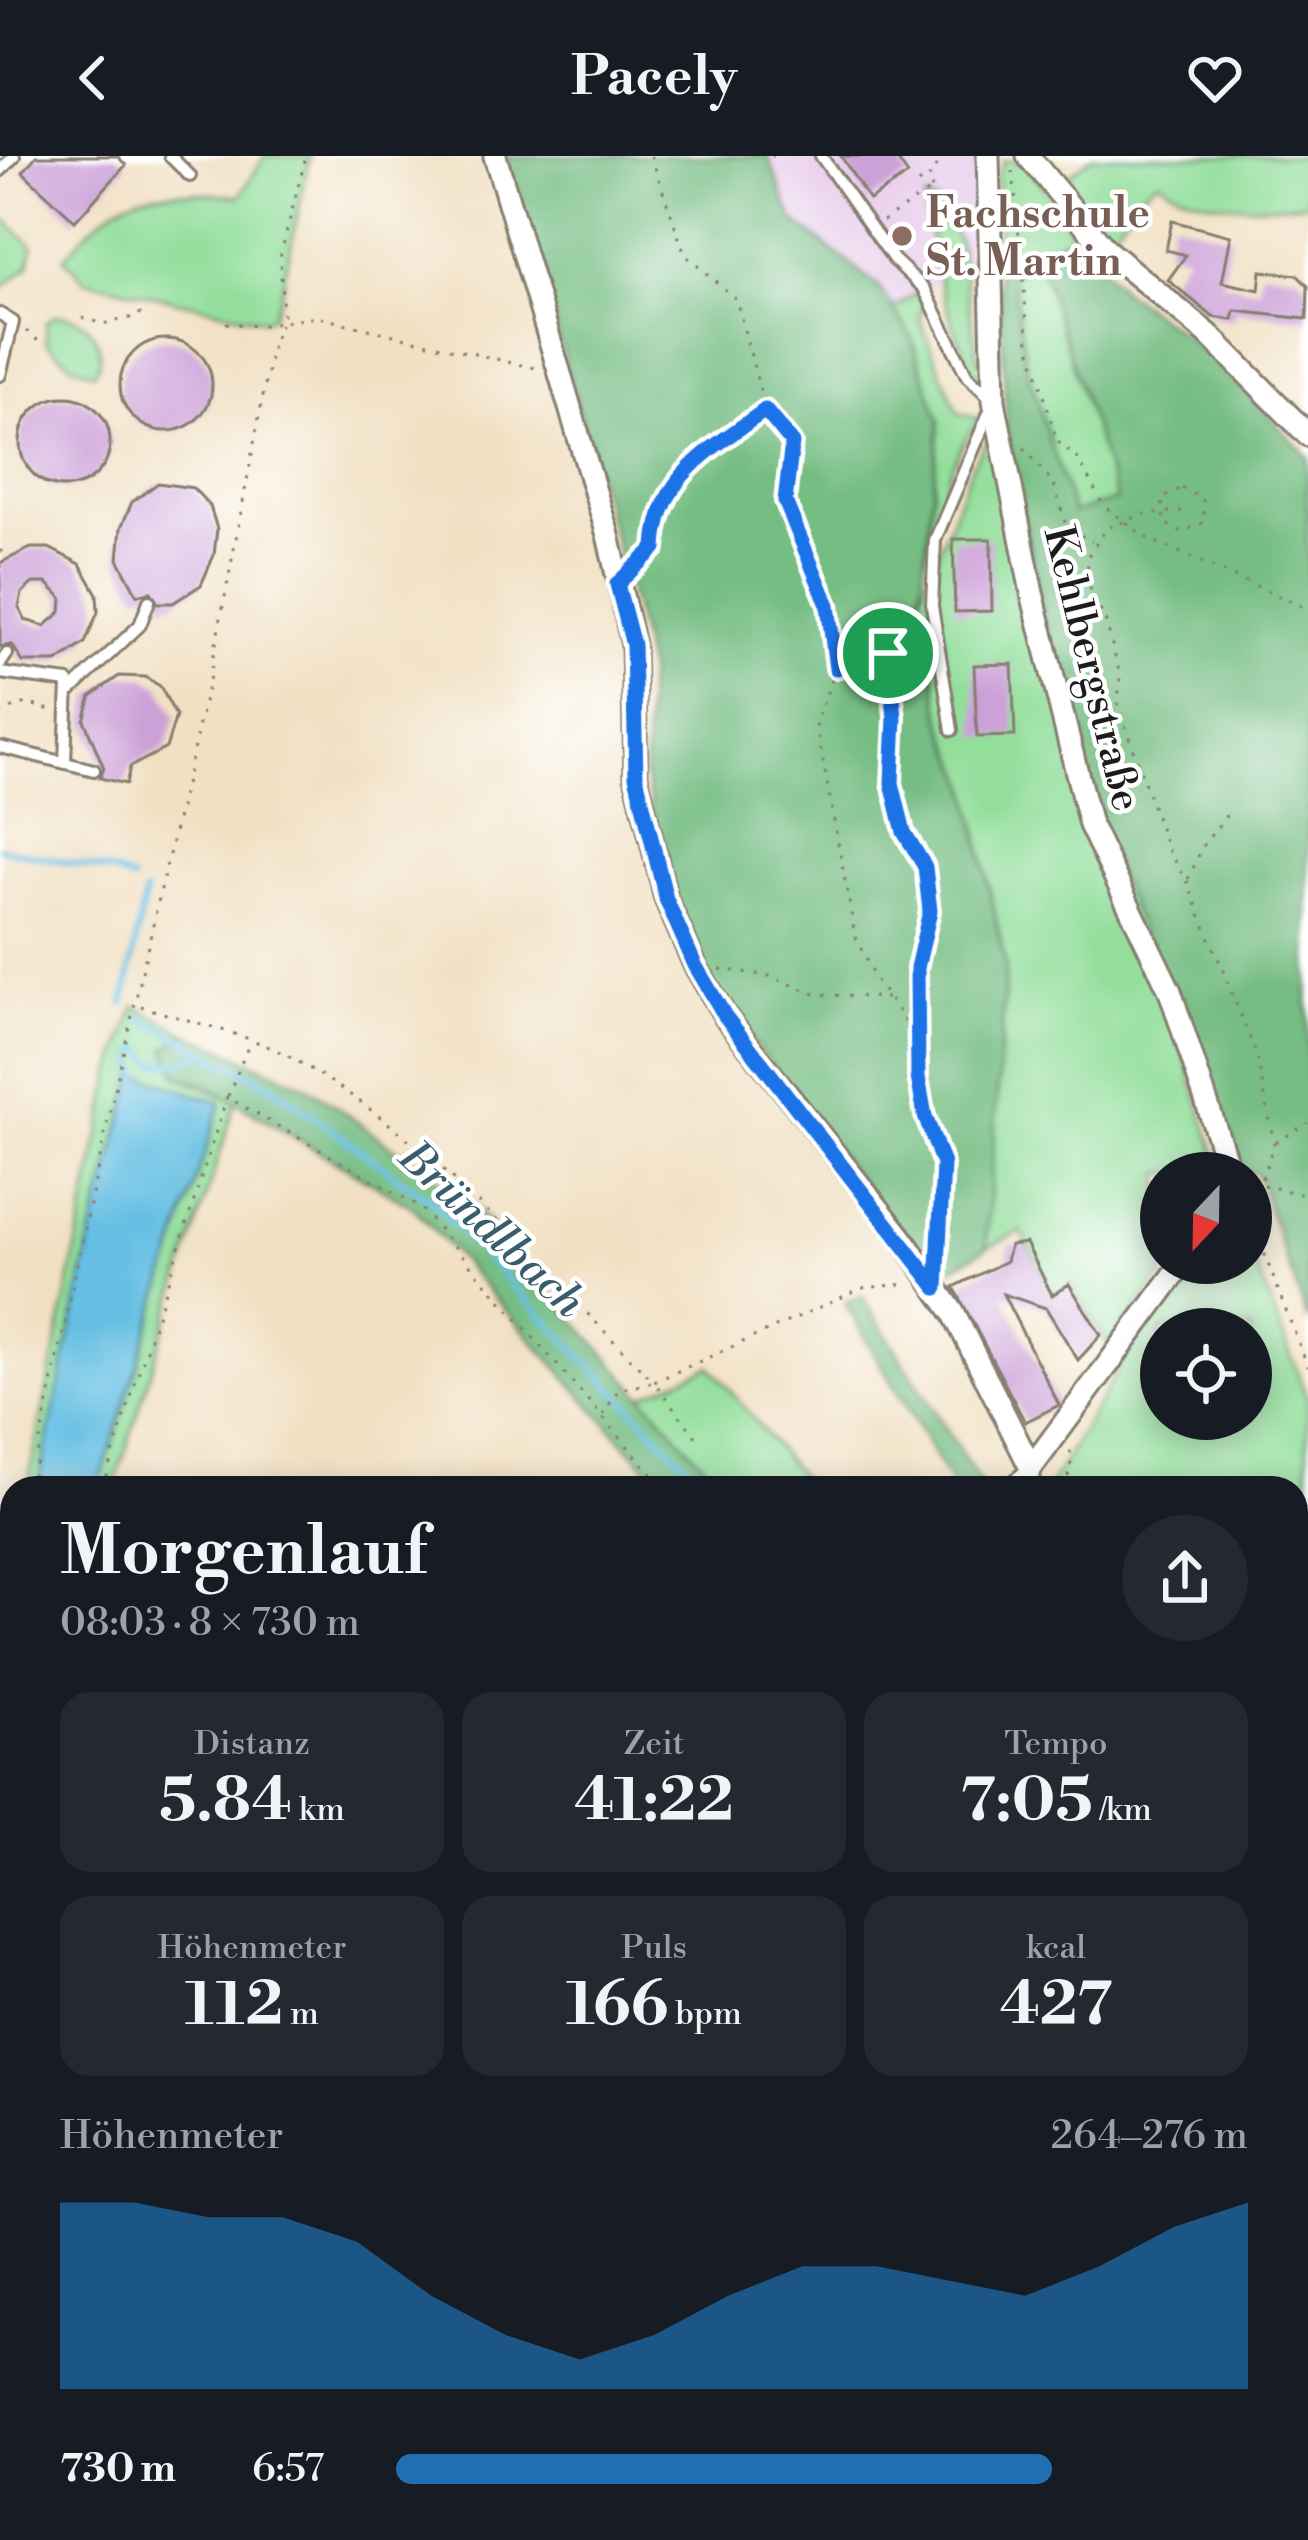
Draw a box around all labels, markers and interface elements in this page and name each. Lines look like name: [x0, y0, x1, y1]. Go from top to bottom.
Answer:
text: Pacely: [571, 44, 737, 112]
icon: back: [60, 45, 126, 111]
icon: heart: [1182, 45, 1248, 111]
place label: Fachschule St. Martin: [926, 188, 1150, 289]
marker: Fachschule St. Martin: [889, 223, 915, 249]
street label: Kehlbergstraße: [1030, 521, 1153, 817]
pin: [837, 602, 939, 704]
icon: arrive: [855, 620, 921, 686]
water label: Bründlbach: [386, 1129, 597, 1331]
north arrow: [1140, 1152, 1272, 1284]
map controls: [1140, 1152, 1272, 1440]
button: locate: [1140, 1308, 1272, 1440]
text: Morgenlauf: [60, 1512, 427, 1595]
button: share: [1122, 1515, 1248, 1641]
text: 08:03 · 8 × 730 m: [60, 1599, 360, 1648]
text: Distanz: [194, 1724, 310, 1765]
text: Zeit: [624, 1724, 684, 1765]
text: Tempo: [1004, 1724, 1108, 1765]
text: 5.84: [159, 1765, 292, 1840]
text: 41:22: [574, 1765, 734, 1840]
text: 7:05: [960, 1765, 1093, 1840]
text: km: [292, 1790, 345, 1831]
text: /km: [1093, 1790, 1152, 1831]
text: Höhenmeter: [158, 1928, 346, 1969]
text: Puls: [621, 1928, 687, 1969]
text: kcal: [1026, 1928, 1086, 1969]
text: 112: [185, 1969, 283, 2044]
text: 166: [566, 1969, 668, 2044]
text: 427: [1000, 1969, 1112, 2044]
text: m: [283, 1994, 319, 2035]
text: bpm: [668, 1994, 742, 2035]
text: Höhenmeter: [60, 2112, 283, 2161]
text: 264–276 m: [1051, 2112, 1248, 2161]
text: 730 m: [60, 2445, 176, 2494]
text: 6:57: [252, 2445, 324, 2494]

